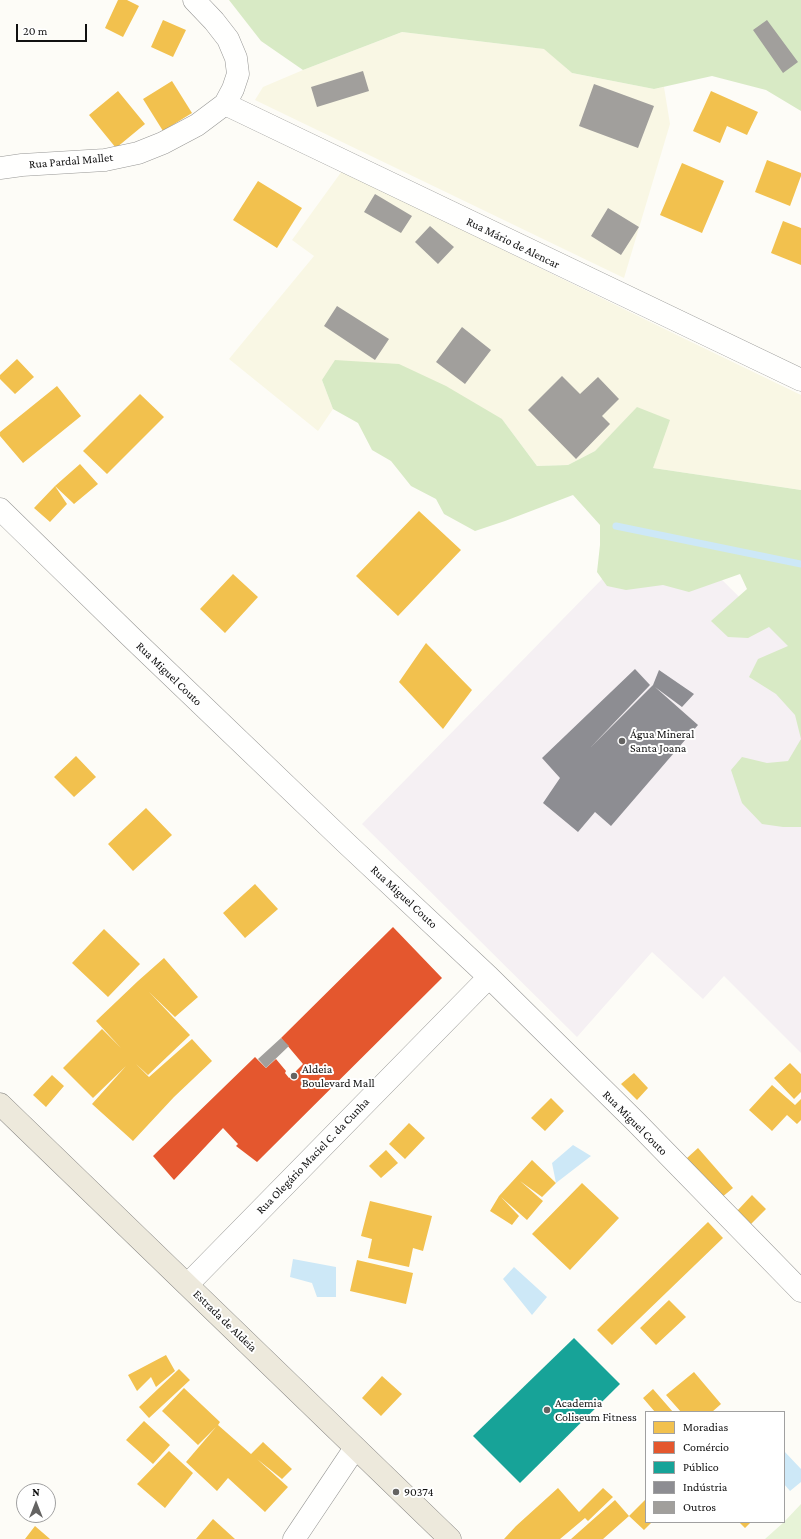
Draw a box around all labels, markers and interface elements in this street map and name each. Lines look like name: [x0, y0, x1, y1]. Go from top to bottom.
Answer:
scale bar: [18, 16, 89, 42]
text: 20 m: [23, 24, 47, 38]
street label: Rua Pardal Mallet: [28, 150, 114, 172]
street label: Rua Mário de Alencar: [464, 214, 562, 272]
street label: Rua Miguel Couto: [133, 639, 205, 709]
place label: Água Mineral Santa Joana: [630, 727, 694, 755]
marker: Água Mineral Santa Joana: [617, 736, 627, 746]
street label: Rua Miguel Couto: [368, 862, 440, 932]
place label: Aldeia Boulevard Mall: [302, 1062, 375, 1090]
marker: Aldeia Boulevard Mall: [289, 1071, 299, 1081]
street label: Rua Miguel Couto: [600, 1088, 670, 1158]
street label: Rua Olegário Maciel C. da Cunha: [254, 1095, 372, 1217]
street label: Estrada de Aldeia: [190, 1287, 260, 1355]
place label: Academia Coliseum Fitness: [555, 1396, 637, 1424]
marker: Academia Coliseum Fitness: [542, 1405, 552, 1415]
legend: [645, 1411, 785, 1523]
text: Moradias: [683, 1420, 728, 1434]
text: Comércio: [683, 1440, 729, 1454]
text: Público: [683, 1460, 719, 1474]
text: Indústria: [683, 1480, 727, 1494]
north arrow: [16, 1483, 56, 1523]
place label: 90374: [404, 1485, 434, 1499]
text: N: [32, 1486, 40, 1498]
marker: 90374: [391, 1487, 401, 1497]
text: Outros: [683, 1500, 716, 1514]

